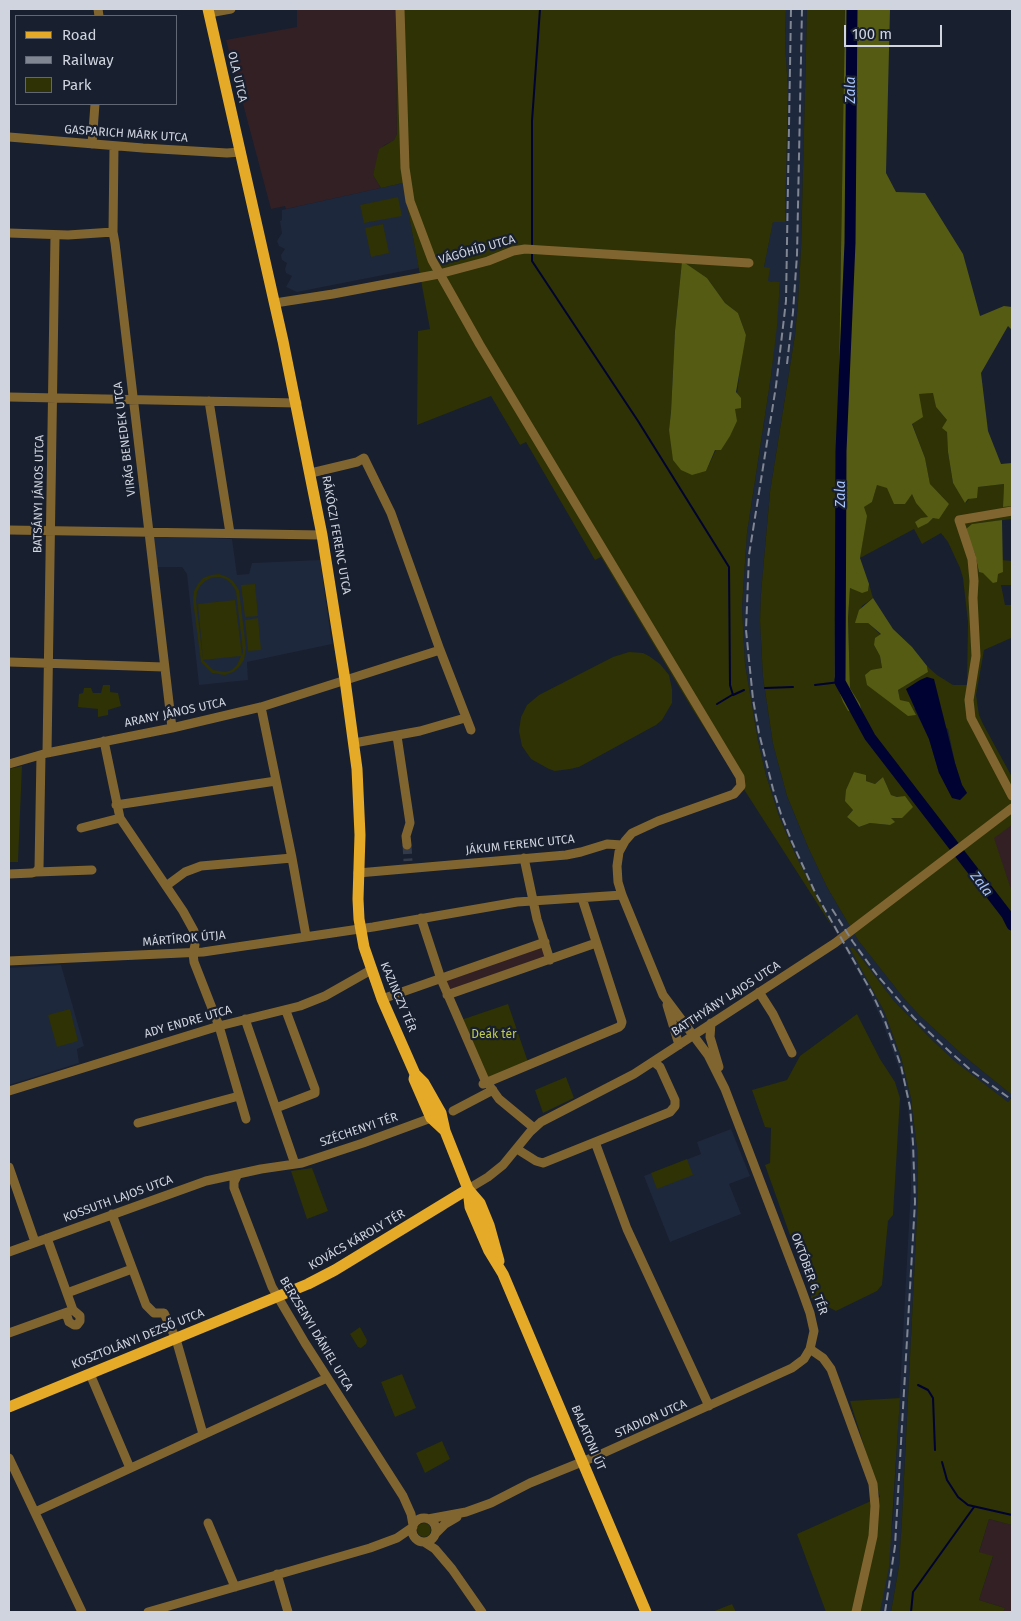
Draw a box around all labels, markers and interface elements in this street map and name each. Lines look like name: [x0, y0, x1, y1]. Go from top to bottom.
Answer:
legend: [15, 15, 178, 105]
scale bar: [846, 15, 944, 47]
text: 100 m: [852, 25, 892, 43]
text: Road: [62, 26, 97, 44]
street label: OLA UTCA: [224, 50, 250, 104]
text: Railway: [62, 51, 114, 69]
text: Park: [62, 76, 92, 94]
water label: Zala: [843, 77, 859, 103]
street label: GASPARICH MÁRK UTCA: [64, 122, 188, 146]
street label: VÁGÓHÍD UTCA: [437, 232, 517, 268]
street label: VIRÁG BENEDEK UTCA: [111, 381, 139, 497]
street label: BATSÁNYI JÁNOS UTCA: [31, 435, 47, 553]
street label: RÁKÓCZI FERENC UTCA: [318, 474, 354, 596]
water label: Zala: [833, 481, 849, 507]
street label: ARANY JÁNOS UTCA: [123, 695, 227, 731]
street label: JÁKUM FERENC UTCA: [465, 832, 575, 858]
water label: Zala: [966, 868, 996, 900]
street label: MÁRTÍROK ÚTJA: [142, 928, 226, 950]
street label: BATTHYÁNY LAJOS UTCA: [669, 958, 783, 1040]
street label: KAZINCZY TÉR: [377, 960, 419, 1034]
street label: ADY ENDRE UTCA: [142, 1003, 234, 1041]
park label: Deák tér: [471, 1028, 517, 1042]
street label: SZÉCHENYI TÉR: [318, 1110, 400, 1150]
street label: KOSSUTH LAJOS UTCA: [61, 1172, 175, 1226]
street label: KOVÁCS KÁROLY TÉR: [306, 1207, 408, 1273]
street label: OKTÓBER 6. TÉR: [788, 1231, 830, 1317]
street label: BERZSENYI DÁNIEL UTCA: [276, 1274, 356, 1394]
street label: KOSZTOLÁNYI DEZSŐ UTCA: [70, 1306, 206, 1372]
street label: STADION UTCA: [613, 1397, 689, 1441]
street label: BALATONI ÚT: [568, 1403, 608, 1473]

